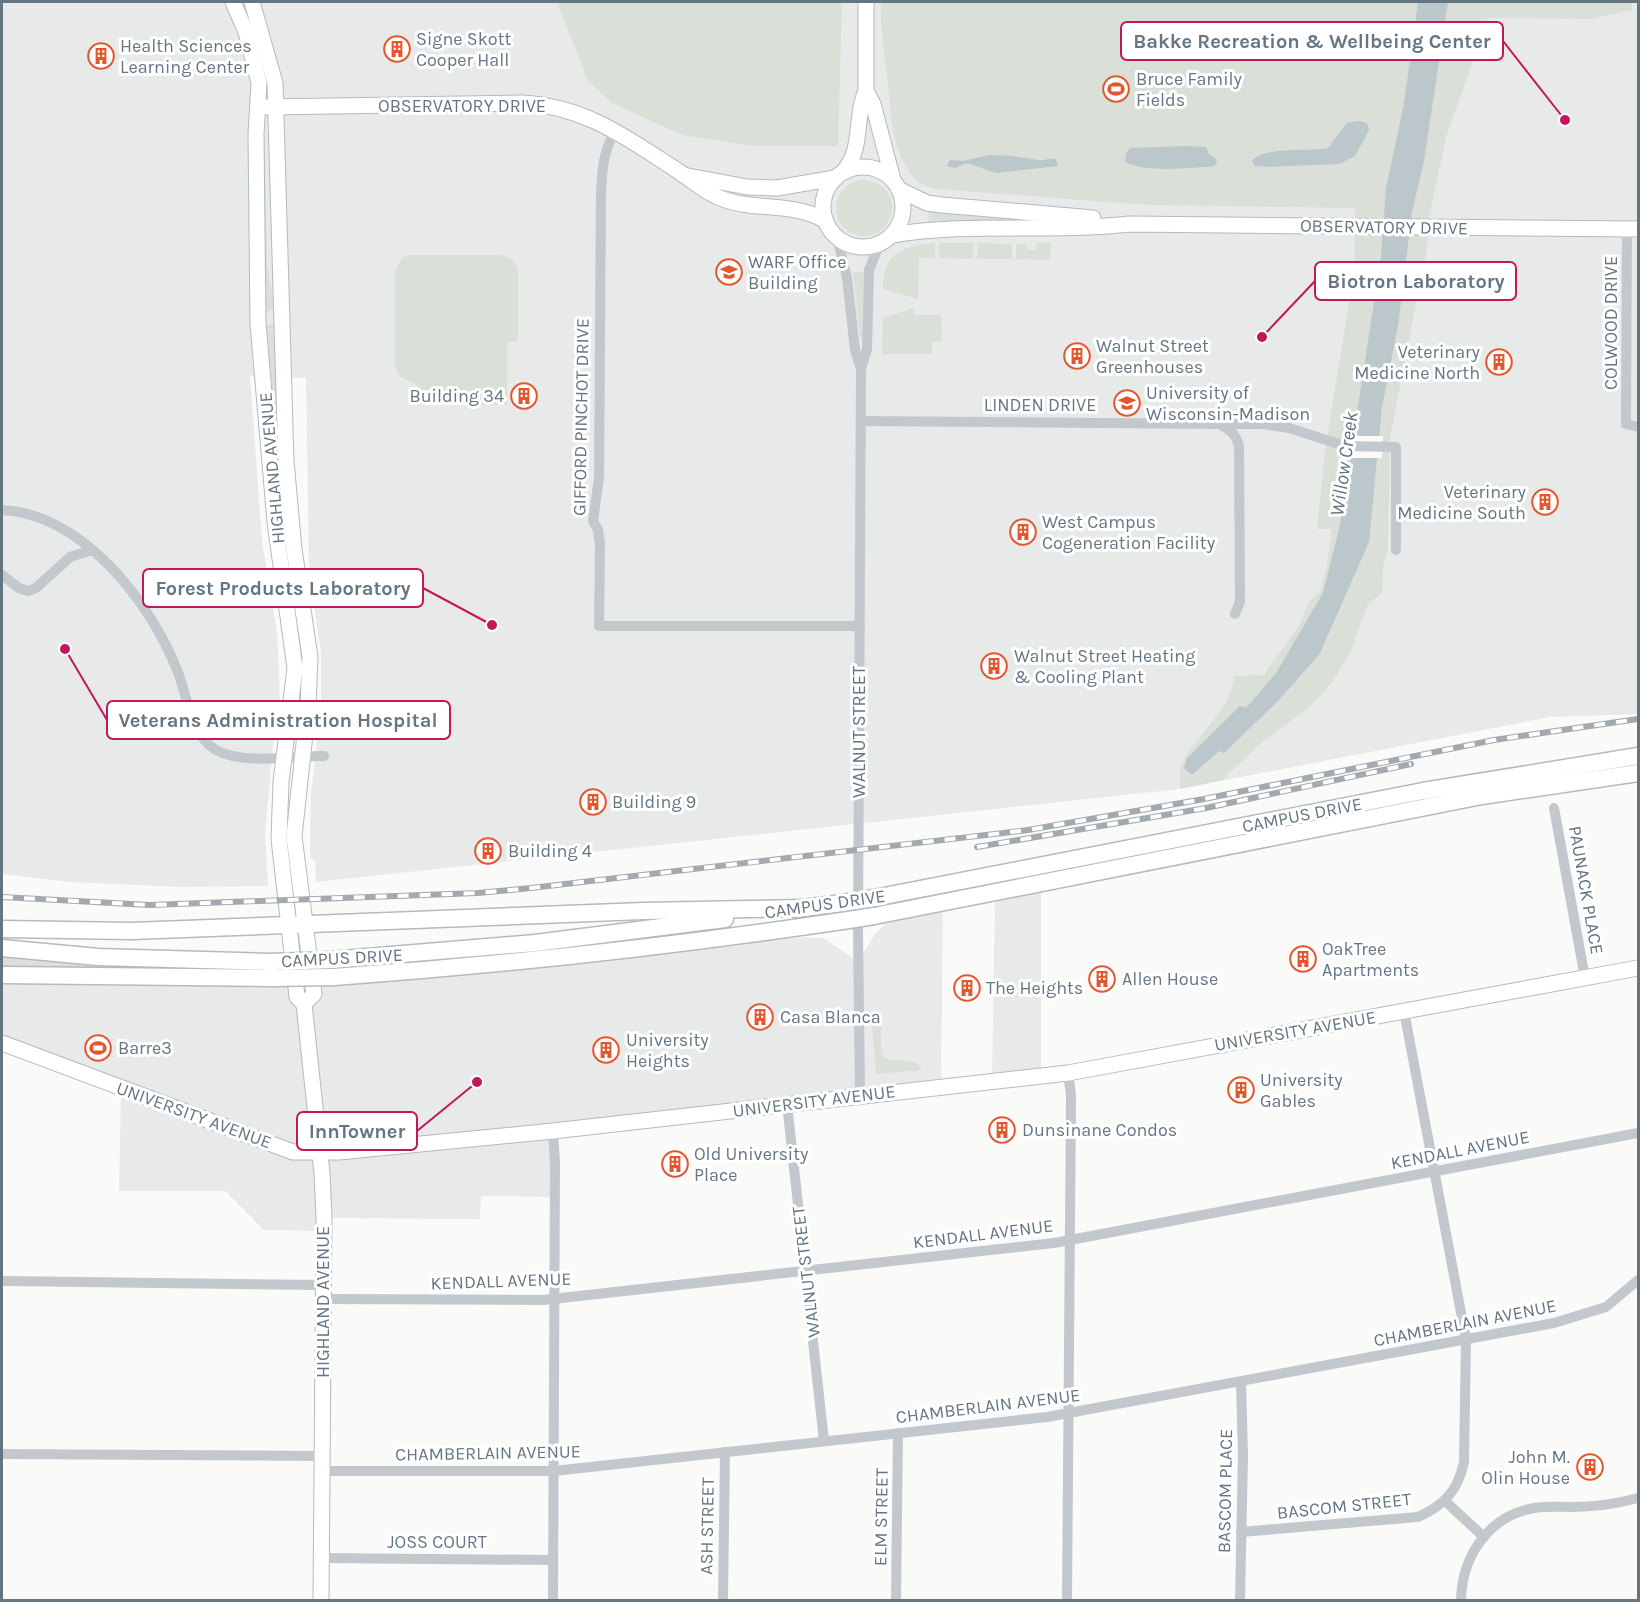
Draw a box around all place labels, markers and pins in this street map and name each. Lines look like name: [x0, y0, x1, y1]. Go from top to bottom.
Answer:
callout: Bakke Recreation & Wellbeing Center: [1121, 22, 1503, 60]
place label: Signe Skott Cooper Hall: [416, 28, 511, 71]
building icon: Signe Skott Cooper Hall: [382, 34, 412, 64]
place label: Health Sciences Learning Center: [120, 35, 252, 78]
building icon: Health Sciences Learning Center: [86, 41, 116, 71]
place label: Bruce Family Fields: [1136, 68, 1243, 111]
sports icon: Bruce Family Fields: [1101, 74, 1131, 104]
place label: WARF Office Building: [748, 251, 846, 294]
school or university icon: WARF Office Building: [714, 257, 744, 287]
callout: Biotron Laboratory: [1315, 262, 1516, 300]
place label: Walnut Street Greenhouses: [1096, 335, 1209, 378]
building icon: Walnut Street Greenhouses: [1062, 341, 1092, 371]
place label: Veterinary Medicine North: [1354, 341, 1481, 384]
building icon: Veterinary Medicine North: [1484, 347, 1514, 377]
building icon: Building 34: [509, 381, 539, 411]
place label: University of Wisconsin-Madison: [1146, 382, 1310, 425]
place label: Building 34: [409, 385, 504, 407]
school or university icon: University of Wisconsin-Madison: [1112, 388, 1142, 418]
place label: Veterinary Medicine South: [1397, 481, 1527, 524]
building icon: Veterinary Medicine South: [1530, 487, 1560, 517]
place label: West Campus Cogeneration Facility: [1042, 511, 1216, 554]
building icon: West Campus Cogeneration Facility: [1008, 517, 1038, 547]
callout: Forest Products Laboratory: [143, 569, 423, 607]
place label: Walnut Street Heating & Cooling Plant: [1014, 645, 1195, 688]
building icon: Walnut Street Heating & Cooling Plant: [979, 651, 1009, 681]
callout: Veterans Administration Hospital: [107, 701, 450, 739]
building icon: Building 9: [578, 787, 608, 817]
place label: Building 9: [612, 791, 696, 813]
building icon: Building 4: [473, 836, 503, 866]
place label: Building 4: [508, 840, 592, 862]
place label: OakTree Apartments: [1322, 938, 1419, 981]
building icon: OakTree Apartments: [1288, 944, 1318, 974]
building icon: Allen House: [1087, 964, 1117, 994]
place label: Allen House: [1122, 968, 1218, 990]
building icon: The Heights: [952, 973, 982, 1003]
place label: The Heights: [986, 977, 1083, 999]
building icon: Casa Blanca: [745, 1002, 775, 1032]
place label: Casa Blanca: [780, 1006, 881, 1028]
place label: University Heights: [626, 1029, 709, 1072]
sports icon: Barre3: [83, 1033, 113, 1063]
building icon: University Heights: [591, 1035, 621, 1065]
place label: Barre3: [118, 1037, 172, 1059]
place label: University Gables: [1260, 1069, 1343, 1112]
building icon: University Gables: [1226, 1075, 1256, 1105]
callout: InnTowner: [297, 1112, 417, 1150]
building icon: Dunsinane Condos: [987, 1115, 1017, 1145]
place label: Dunsinane Condos: [1022, 1119, 1177, 1141]
place label: Old University Place: [694, 1143, 809, 1186]
building icon: Old University Place: [660, 1149, 690, 1179]
place label: John M. Olin House: [1481, 1446, 1570, 1489]
building icon: John M. Olin House: [1575, 1452, 1605, 1482]

